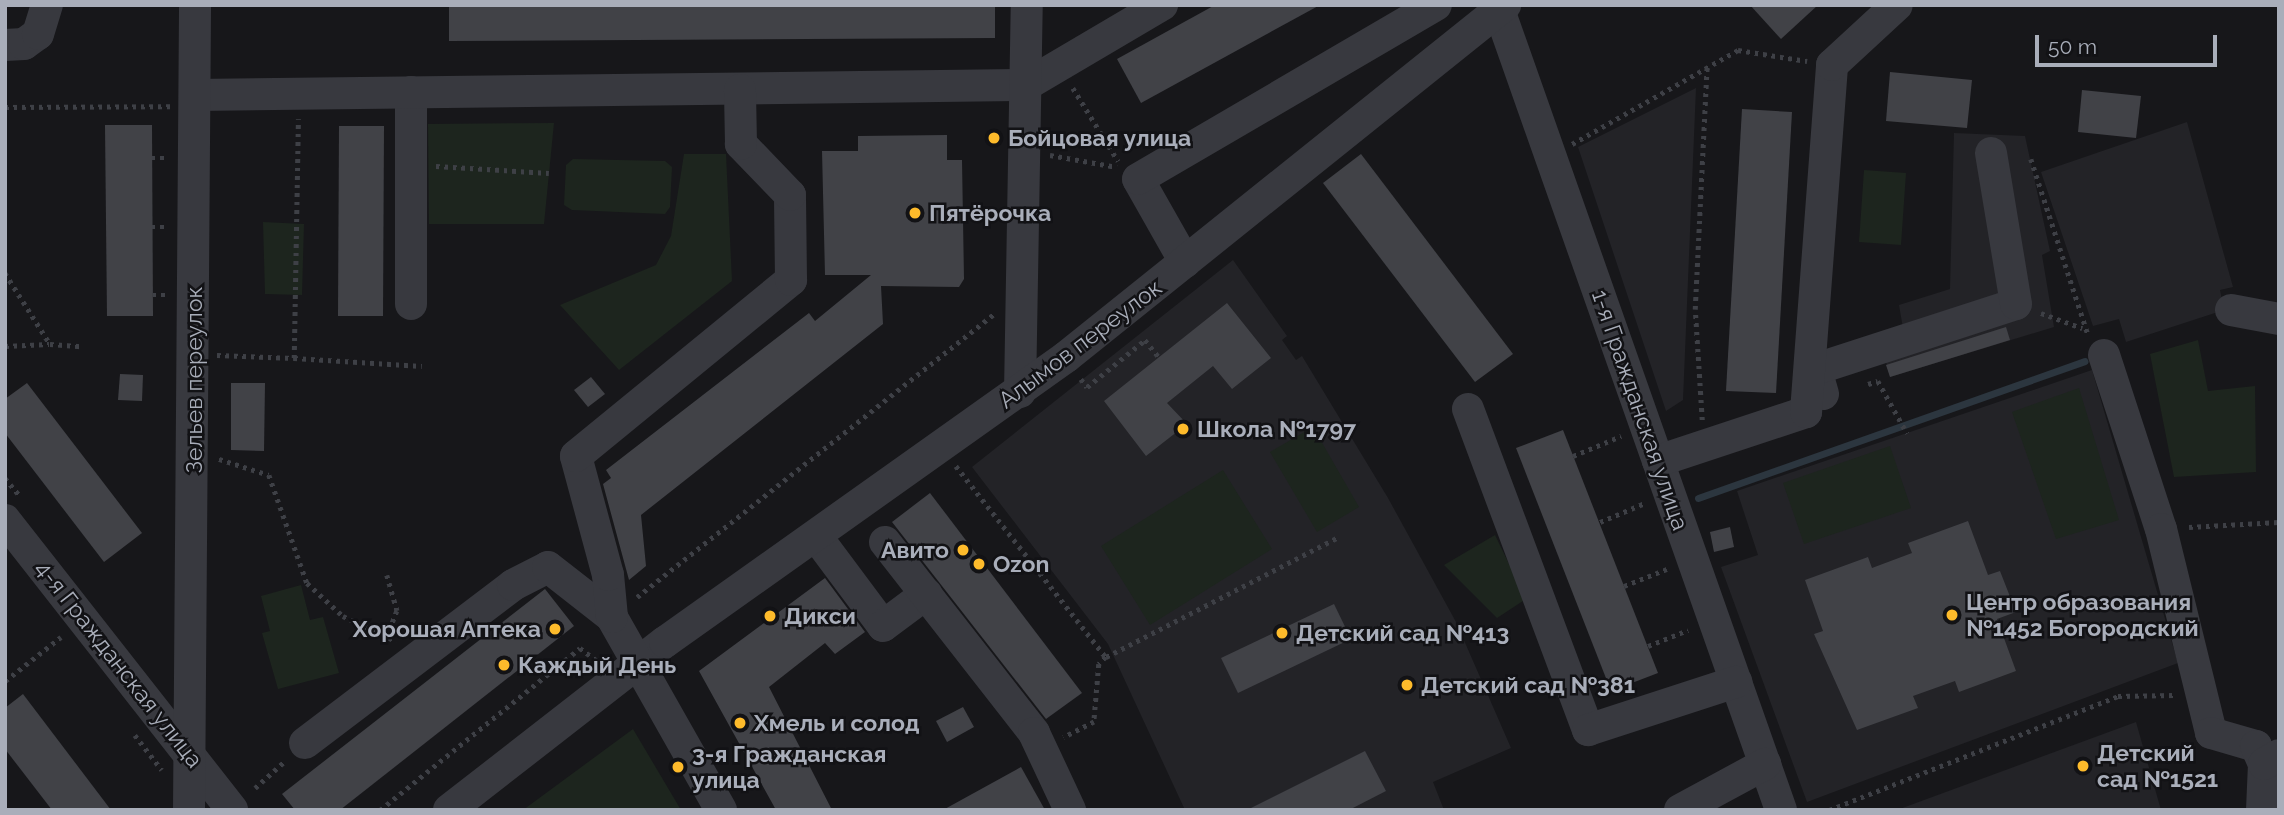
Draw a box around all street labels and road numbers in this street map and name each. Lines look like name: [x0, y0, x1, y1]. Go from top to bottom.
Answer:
street label: Алымов переулок: [993, 274, 1167, 414]
street label: Зельев переулок: [180, 286, 208, 474]
street label: 1-я Гражданская улица: [1586, 286, 1694, 534]
street label: 4-я Гражданская улица: [29, 555, 209, 773]

